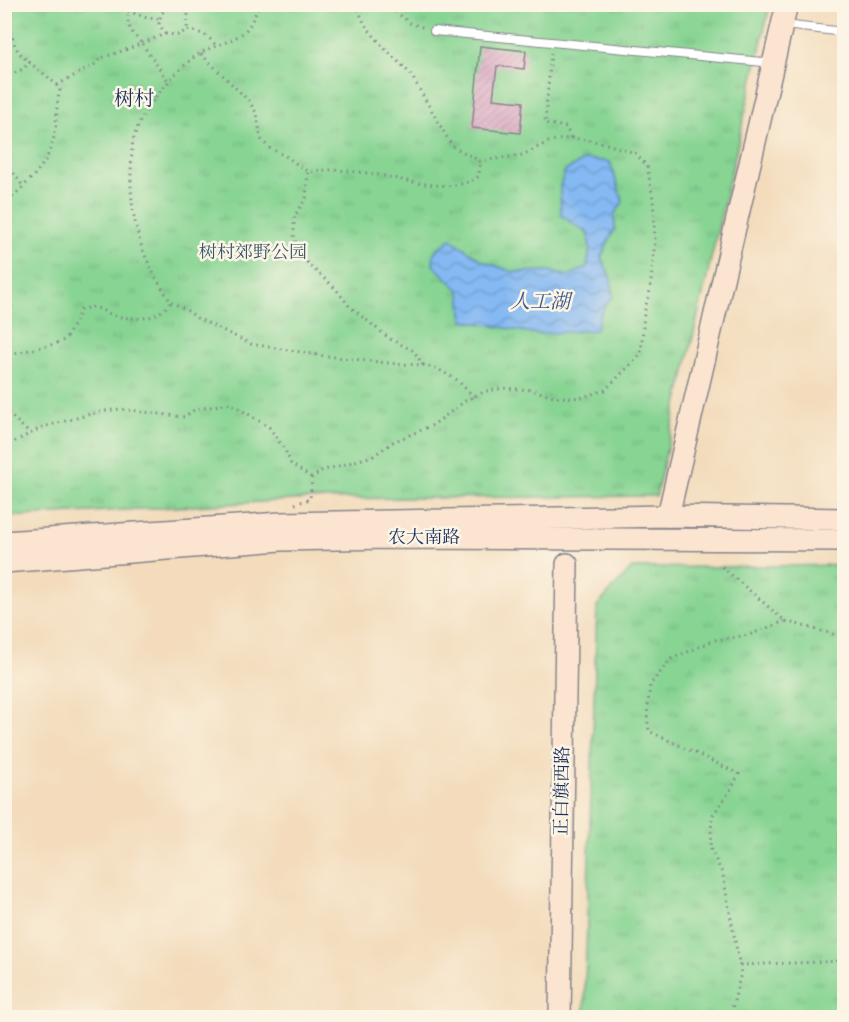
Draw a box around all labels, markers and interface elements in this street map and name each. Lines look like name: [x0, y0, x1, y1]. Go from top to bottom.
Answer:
district label: 树村: [114, 87, 154, 112]
park label: 树村郊野公园: [199, 242, 307, 265]
water label: 人工湖: [510, 290, 573, 315]
street label: 农大南路: [388, 527, 460, 550]
street label: 正白旗西路: [551, 746, 575, 836]

